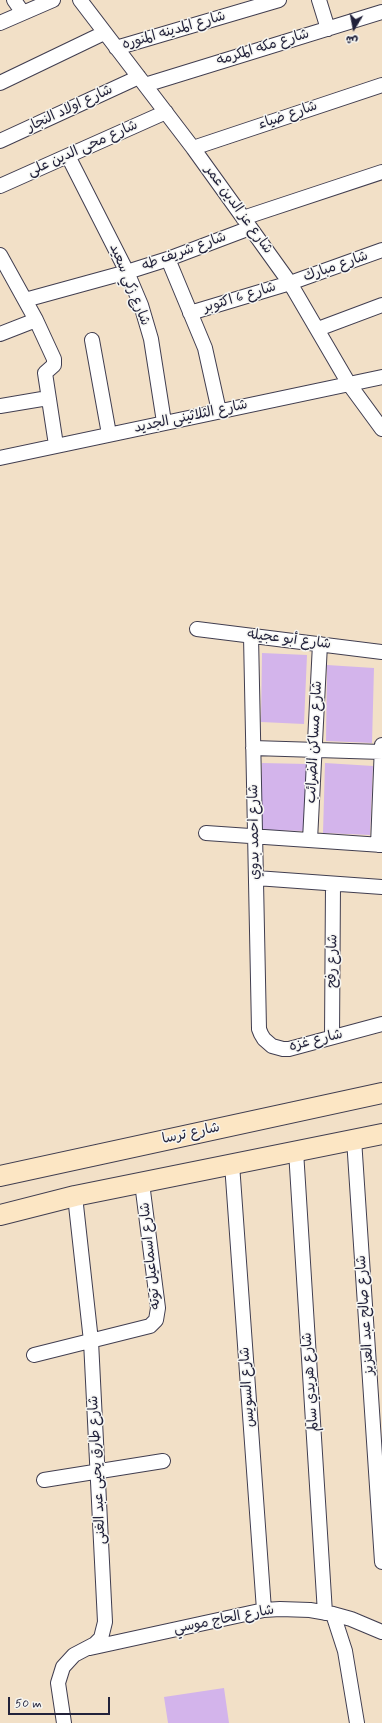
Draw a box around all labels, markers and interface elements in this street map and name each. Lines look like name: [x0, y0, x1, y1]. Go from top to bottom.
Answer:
street label: شارع المدينه المنوره: [120, 8, 228, 54]
north arrow: [334, 8, 374, 48]
street label: شارع مكه المكرمه: [215, 26, 311, 70]
text: ش: [345, 32, 359, 48]
street label: شارع اولاد النجار: [24, 82, 116, 136]
street label: شارع ضياء: [256, 98, 320, 134]
street label: شارع محى الدين على: [25, 117, 141, 181]
street label: شارع عز الدين عمر: [200, 162, 276, 258]
street label: شارع شريف طه: [139, 229, 229, 275]
street label: شارع زكي سعيد: [105, 242, 153, 328]
street label: شارع مبارك: [301, 248, 371, 286]
street label: شارع 6 اكتوبر: [202, 279, 278, 317]
street label: شارع الثلاثينى الجديد: [133, 397, 249, 437]
street label: شارع أبو عجيله: [246, 627, 332, 653]
street label: شارع مساكن الضرائب: [303, 680, 327, 804]
street label: شارع احمد بدوي: [246, 784, 264, 880]
street label: شارع رفح: [324, 934, 342, 988]
street label: شارع غزه: [288, 1026, 344, 1056]
street label: شارع ترسا: [161, 1120, 221, 1148]
street label: شارع اسماعيل توته: [137, 1201, 165, 1311]
street label: شارع صالح عبد العزيز: [353, 1254, 379, 1376]
street label: شارع هريدي سالم: [299, 1332, 323, 1432]
street label: شارع السويس: [237, 1346, 259, 1428]
street label: شارع طارق يحيى عبد الغنى: [86, 1395, 110, 1545]
street label: شارع الحاج موسي: [172, 1602, 276, 1638]
scale bar: [10, 1689, 112, 1715]
text: 50 m: [15, 1696, 42, 1712]

